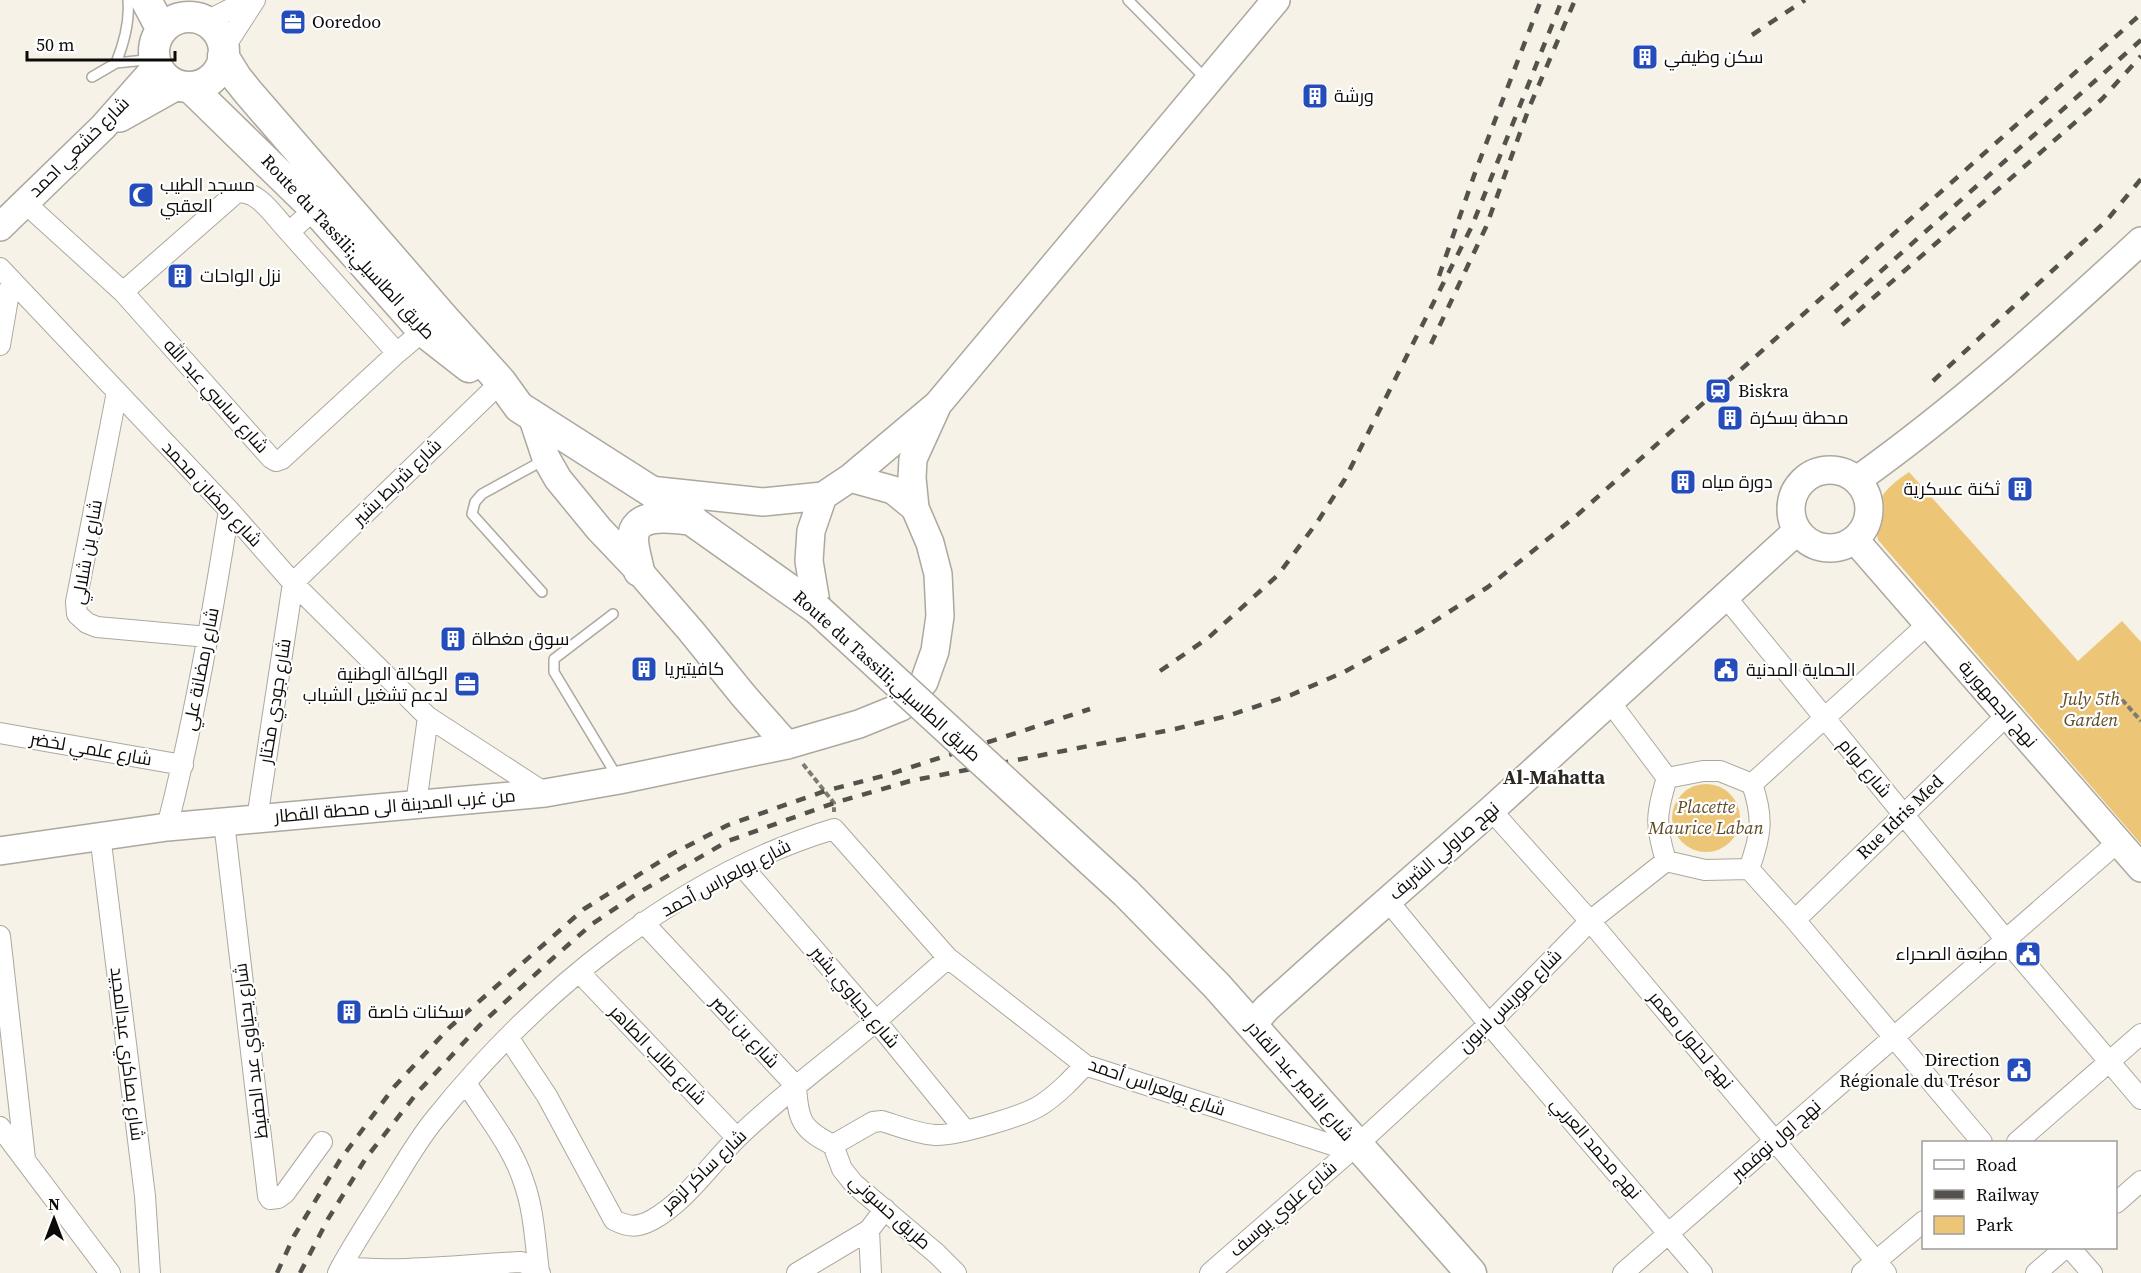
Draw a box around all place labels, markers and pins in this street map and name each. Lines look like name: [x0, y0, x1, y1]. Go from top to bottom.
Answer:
office icon: Ooredoo: [278, 7, 308, 37]
place label: Ooredoo: [312, 9, 381, 34]
building icon: سكن وظيفي: [1630, 42, 1660, 72]
place label: سكن وظيفي: [1664, 44, 1763, 71]
building icon: ورشة: [1300, 81, 1330, 111]
place label: ورشة: [1334, 83, 1374, 108]
place label: مسجد الطيب العقبي: [160, 172, 255, 220]
mosque icon: مسجد الطيب العقبي: [126, 180, 156, 210]
building icon: نزل الواحات: [165, 261, 195, 291]
place label: نزل الواحات: [200, 263, 281, 288]
station icon: Biskra: [1703, 376, 1733, 406]
place label: Biskra: [1738, 378, 1790, 403]
building icon: محطة بسكرة: [1715, 403, 1745, 433]
place label: محطة بسكرة: [1750, 405, 1849, 430]
building icon: دورة مياه: [1668, 467, 1698, 497]
place label: دورة مياه: [1702, 469, 1773, 494]
building icon: ثكنة عسكرية: [2005, 474, 2035, 504]
place label: ثكنة عسكرية: [1903, 476, 2000, 501]
building icon: سوق مغطاة: [438, 624, 468, 654]
place label: سوق مغطاة: [472, 626, 569, 651]
building icon: كافيتيريا: [629, 654, 659, 684]
public building icon: الحماية المدنية: [1711, 655, 1741, 685]
place label: كافيتيريا: [664, 656, 724, 681]
place label: الحماية المدنية: [1746, 657, 1856, 682]
place label: الوكالة الوطنية لدعم تشغيل الشباب: [303, 661, 448, 707]
office icon: الوكالة الوطنية لدعم تشغيل الشباب: [452, 669, 482, 699]
public building icon: مطبعة الصحراء: [2013, 939, 2043, 969]
place label: مطبعة الصحراء: [1896, 941, 2008, 966]
building icon: سكنات خاصة: [334, 997, 364, 1027]
place label: سكنات خاصة: [368, 999, 464, 1024]
place label: Direction Régionale du Trésor: [1839, 1047, 2000, 1093]
public building icon: Direction Régionale du Trésor: [2004, 1055, 2034, 1085]

